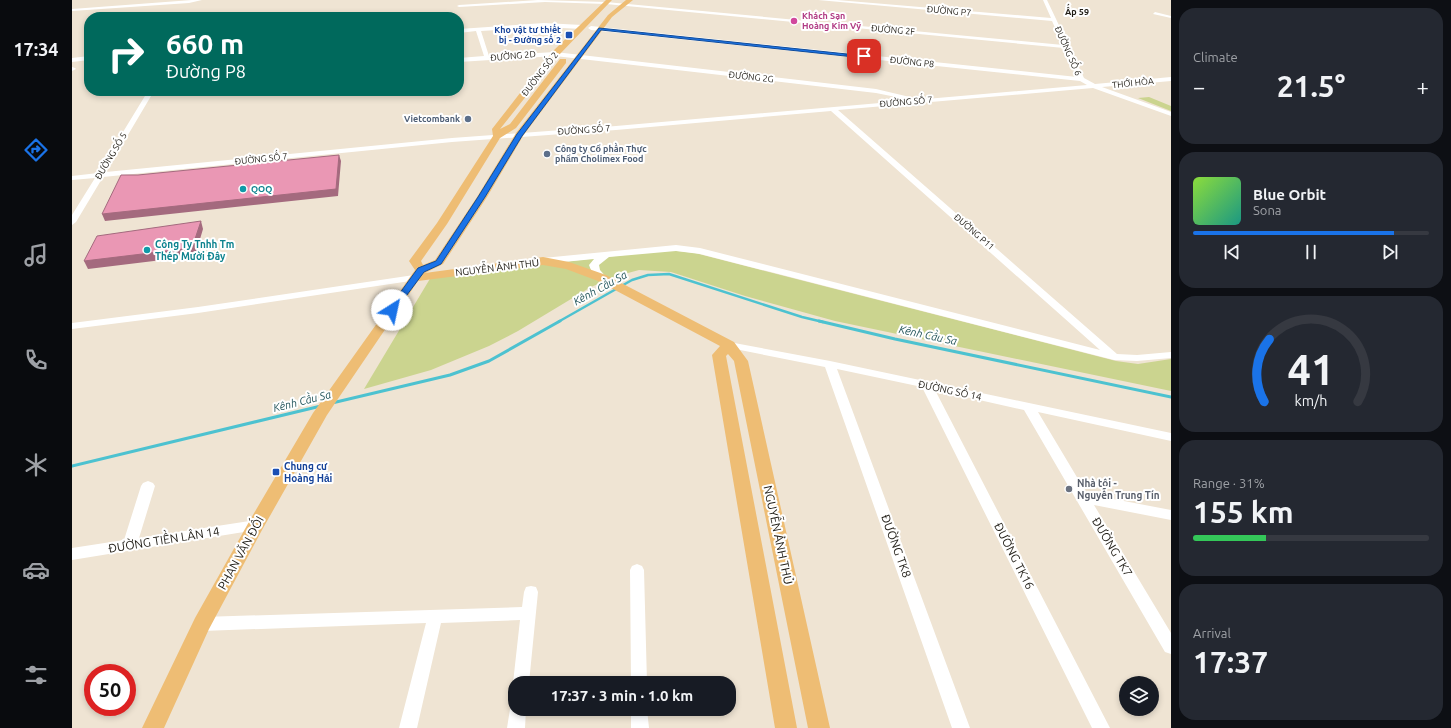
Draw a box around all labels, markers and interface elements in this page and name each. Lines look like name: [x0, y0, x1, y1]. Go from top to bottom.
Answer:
street label: ĐƯỜNG P7: [926, 3, 972, 18]
district label: Ấp 59: [1065, 3, 1089, 17]
place label: Khách Sạn Hoàng Kim Vỹ: [802, 11, 861, 31]
marker: Khách Sạn Hoàng Kim Vỹ: [789, 16, 799, 26]
street label: ĐƯỜNG 2F: [871, 22, 916, 37]
place label: Kho vật tư thiết bị - Đường số 2: [494, 23, 561, 45]
street label: ĐƯỜNG SỐ 6: [1053, 23, 1087, 77]
icon: right: [100, 28, 152, 80]
text: 660 m: [166, 28, 244, 59]
marker: Kho vật tư thiết bị - Đường số 2: [564, 30, 574, 40]
text: 17:34: [13, 39, 59, 59]
pin: [847, 39, 881, 73]
icon: arrive: [853, 45, 875, 67]
street label: ĐƯỜNG 2D: [490, 47, 536, 63]
street label: ĐƯỜNG SỐ 2: [517, 48, 560, 98]
text: Climate: [1193, 50, 1238, 64]
street label: ĐƯỜNG P8: [889, 53, 935, 69]
text: Đường P8: [166, 61, 246, 81]
street label: ĐƯỜNG 2G: [728, 68, 774, 84]
text: 21.5°: [1277, 69, 1345, 103]
street label: THỚI HÒA: [1112, 74, 1154, 90]
text: −: [1193, 74, 1205, 99]
text: +: [1417, 74, 1429, 99]
street label: ĐƯỜNG SỐ 7: [879, 91, 933, 109]
place label: Vietcombank: [404, 114, 460, 124]
marker: Vietcombank: [463, 114, 473, 124]
street label: ĐƯỜNG SỐ 7: [557, 120, 611, 137]
street label: ĐƯỜNG SỐ 5: [90, 129, 129, 181]
icon: directions: [22, 136, 50, 164]
place label: Công ty Cổ phần Thực phẩm Cholimex Food: [555, 142, 647, 164]
street label: ĐƯỜNG SỐ 7: [234, 148, 288, 167]
marker: Công ty Cổ phần Thực phẩm Cholimex Food: [542, 149, 552, 159]
marker: QOQ: [238, 184, 248, 194]
place label: QOQ: [251, 184, 272, 194]
text: Blue Orbit: [1253, 186, 1326, 203]
text: Sona: [1253, 203, 1282, 217]
street label: ĐƯỜNG P11: [952, 211, 997, 252]
place label: Công Ty Tnhh Tm Thép Mười Đây: [155, 239, 234, 262]
icon: music: [22, 241, 50, 269]
icon: previous: [1221, 241, 1243, 263]
icon: pause: [1300, 241, 1322, 263]
icon: next: [1379, 241, 1401, 263]
marker: Công Ty Tnhh Tm Thép Mười Đây: [142, 245, 152, 255]
street label: NGUYỄN ẢNH THỦ: [454, 255, 540, 278]
water label: Kênh Cầu Sa: [570, 267, 629, 308]
position arrow: [371, 289, 413, 331]
water label: Kênh Cầu Sa: [898, 321, 959, 347]
icon: phone: [22, 346, 50, 374]
text: 41: [1288, 346, 1334, 393]
street label: ĐƯỜNG SỐ 14: [917, 375, 984, 403]
water label: Kênh Cầu Sa: [271, 386, 332, 414]
text: km/h: [1295, 393, 1327, 409]
icon: climate: [22, 451, 50, 479]
place label: Chung cư Hoàng Hải: [284, 461, 333, 484]
marker: Chung cư Hoàng Hải: [271, 467, 281, 477]
text: Range · 31%: [1193, 476, 1265, 490]
place label: Nhà tôi - Nguyễn Trung Tín: [1077, 478, 1160, 501]
street label: NGUYỄN ẢNH THỦ: [762, 484, 797, 586]
marker: Nhà tôi - Nguyễn Trung Tín: [1064, 484, 1074, 494]
text: 155 km: [1193, 495, 1294, 529]
street label: PHAN VĂN ĐỐI: [213, 512, 266, 592]
street label: ĐƯỜNG TK8: [879, 512, 914, 579]
street label: ĐƯỜNG TK7: [1090, 515, 1135, 579]
street label: ĐƯỜNG TK16: [992, 520, 1037, 592]
street label: ĐƯỜNG TIỀN LÂN 14: [107, 521, 221, 555]
icon: car: [22, 556, 50, 584]
text: Arrival: [1193, 626, 1231, 640]
text: 17:37: [1193, 645, 1268, 679]
icon: filters: [22, 661, 50, 689]
speed limit sign: 50: [84, 664, 136, 716]
map controls: [1119, 676, 1159, 716]
button: layers: [1119, 676, 1159, 716]
text: 17:37 · 3 min · 1.0 km: [551, 687, 693, 704]

